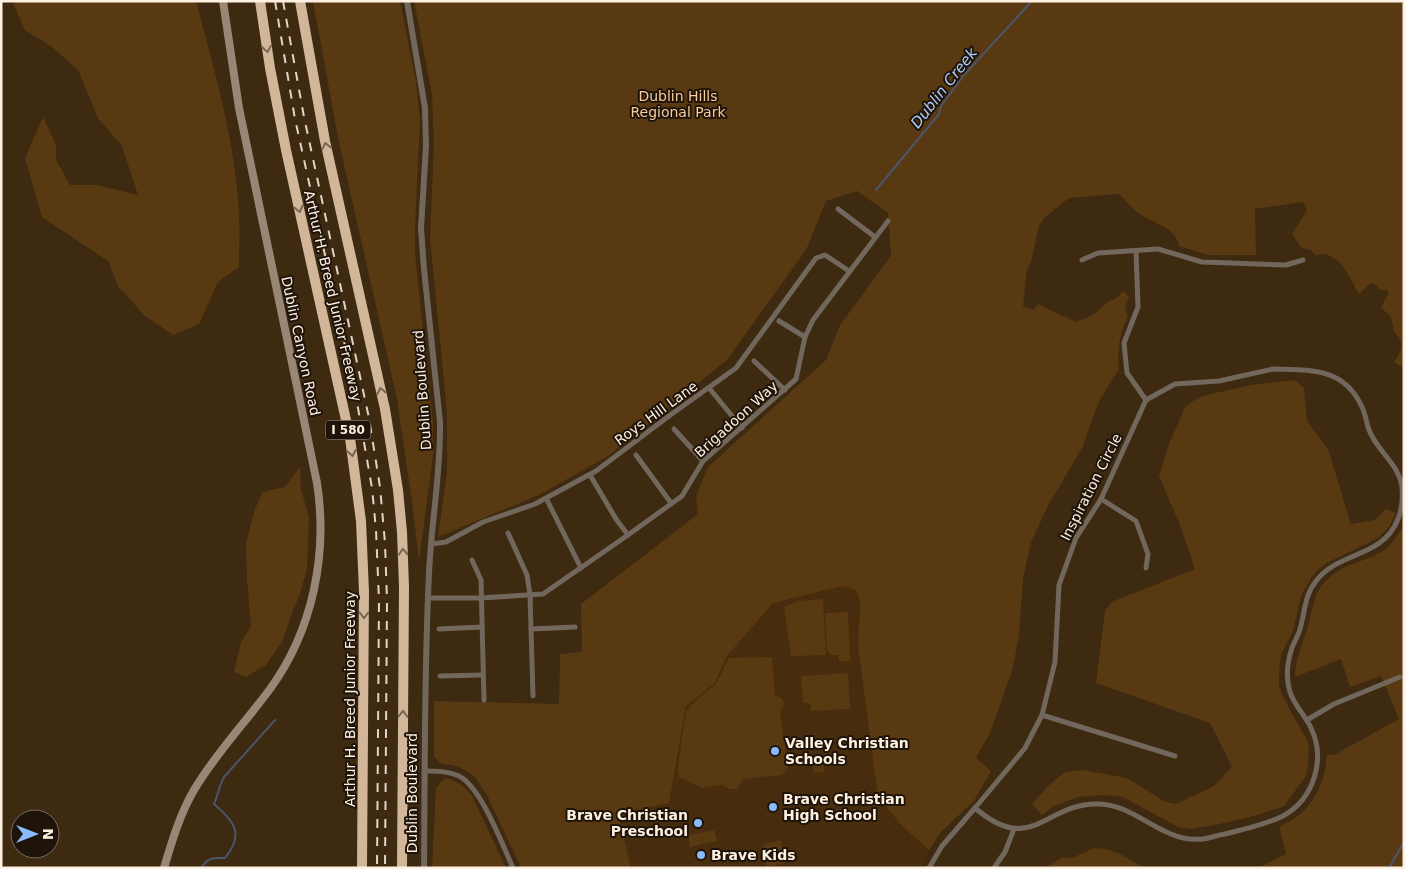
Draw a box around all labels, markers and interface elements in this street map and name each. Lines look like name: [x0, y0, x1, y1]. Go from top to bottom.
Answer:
water label: Dublin Creek: [907, 43, 982, 132]
one-way arrow: [262, 45, 272, 54]
park label: Dublin Hills Regional Park: [630, 88, 726, 120]
one-way arrow: [321, 141, 332, 150]
street label: Arthur H. Breed Junior Freeway: [301, 189, 365, 403]
one-way arrow: [293, 204, 304, 213]
street label: Dublin Canyon Road: [278, 275, 324, 417]
street label: Dublin Boulevard: [410, 329, 434, 451]
street label: Roys Hill Lane: [612, 378, 700, 448]
street label: Brigadoon Way: [691, 378, 781, 460]
one-way arrow: [376, 386, 387, 395]
road number: I 580: [326, 420, 370, 440]
street label: Inspiration Circle: [1057, 431, 1125, 543]
one-way arrow: [347, 449, 357, 457]
one-way arrow: [397, 547, 408, 555]
street label: Arthur H. Breed Junior Freeway: [342, 591, 358, 807]
one-way arrow: [359, 612, 369, 619]
one-way arrow: [398, 710, 408, 718]
street label: Dublin Boulevard: [404, 733, 420, 853]
place label: Valley Christian Schools: [785, 735, 909, 767]
marker: Valley Christian Schools: [769, 745, 781, 757]
place label: Brave Christian High School: [783, 791, 905, 823]
marker: Brave Christian High School: [767, 801, 779, 813]
place label: Brave Christian Preschool: [566, 807, 688, 839]
north arrow: [10, 809, 60, 859]
marker: Brave Christian Preschool: [692, 817, 704, 829]
text: N: [40, 828, 56, 840]
place label: Brave Kids: [711, 847, 796, 863]
marker: Brave Kids: [695, 849, 707, 861]

